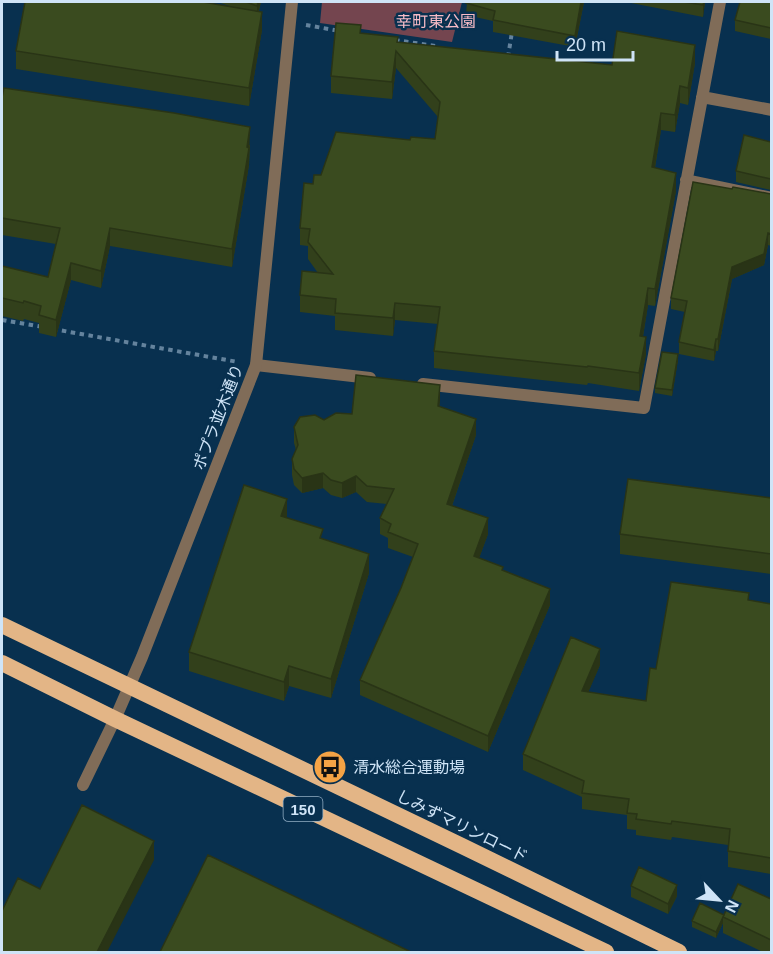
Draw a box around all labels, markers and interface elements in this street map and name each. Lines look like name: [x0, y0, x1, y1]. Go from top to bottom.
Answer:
park label: 幸町東公園: [396, 13, 476, 30]
scale bar: [557, 24, 634, 62]
text: 20 m: [566, 35, 606, 55]
street label: ポプラ並木通り: [190, 362, 246, 472]
bus stop icon: 清水総合運動場: [312, 749, 348, 785]
place label: 清水総合運動場: [353, 759, 465, 776]
street label: しみずマリンロード: [394, 787, 530, 865]
road number: 150: [284, 797, 322, 821]
north arrow: [689, 870, 749, 930]
text: N: [722, 897, 742, 915]

